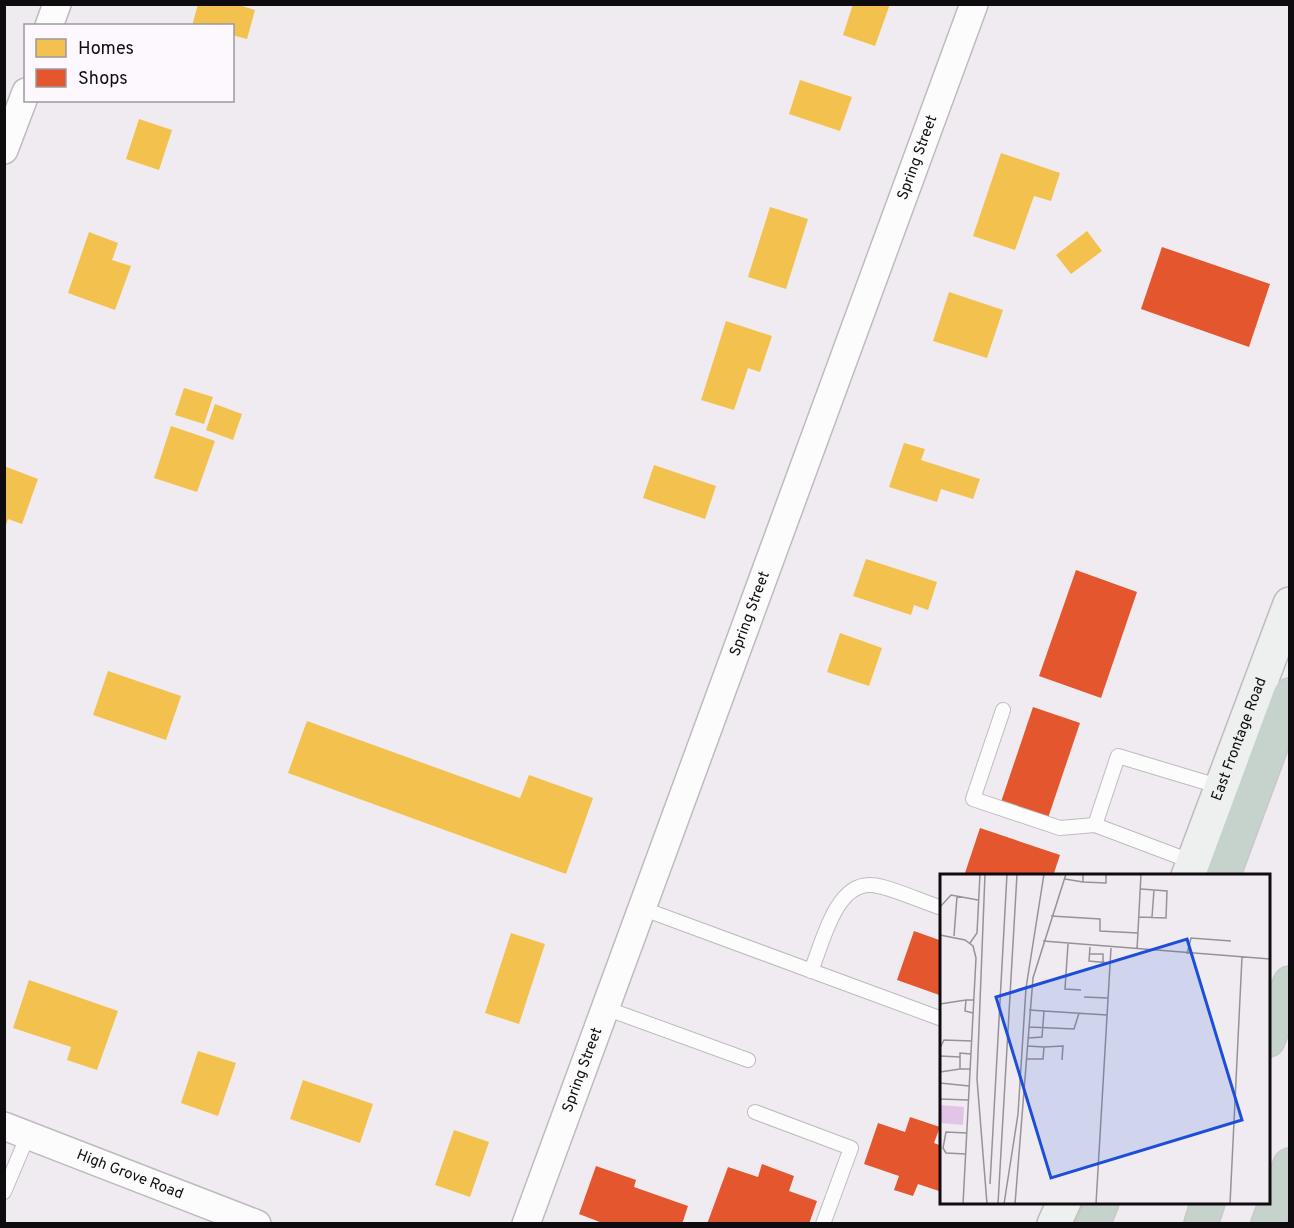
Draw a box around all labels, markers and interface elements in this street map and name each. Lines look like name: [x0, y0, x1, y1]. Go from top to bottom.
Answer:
legend: [24, 24, 234, 102]
text: Homes: [78, 38, 134, 61]
text: Shops: [78, 68, 128, 91]
street label: Spring Street: [893, 113, 942, 203]
street label: Spring Street: [726, 569, 774, 659]
street label: East Frontage Road: [1207, 675, 1271, 804]
inset map: [940, 874, 1270, 1204]
street label: Spring Street: [558, 1025, 607, 1115]
street label: High Grove Road: [74, 1146, 186, 1204]

